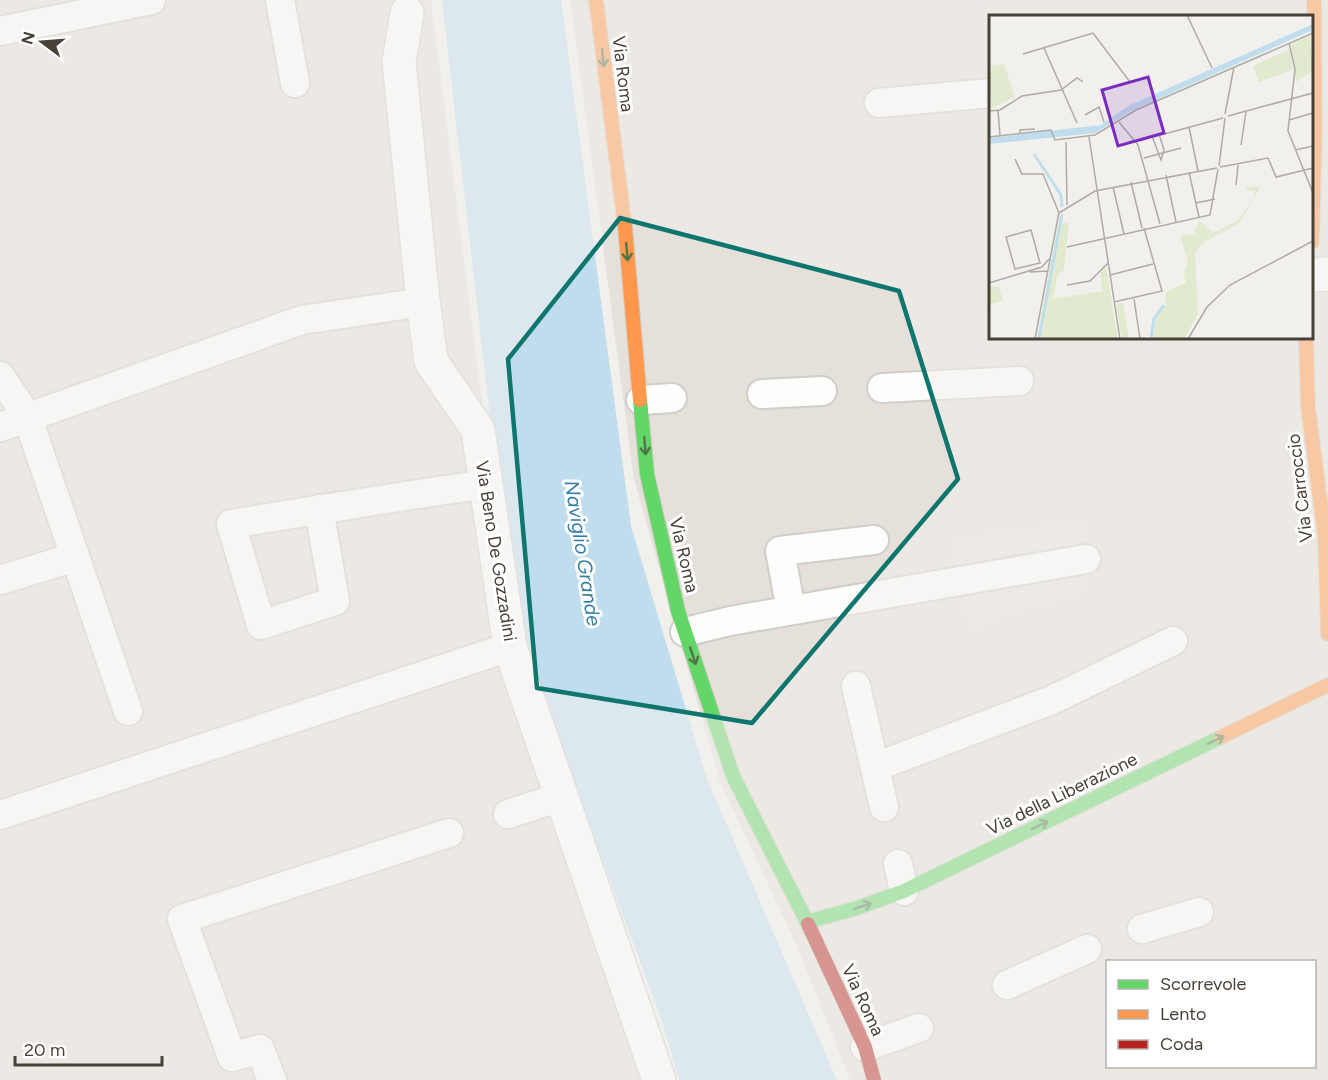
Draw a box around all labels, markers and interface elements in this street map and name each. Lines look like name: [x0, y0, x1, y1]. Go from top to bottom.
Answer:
north arrow: [12, 12, 72, 72]
inset map: [989, 15, 1313, 339]
text: N: [17, 29, 39, 47]
street label: Via Roma: [607, 35, 639, 113]
one-way arrow: [598, 48, 609, 67]
one-way arrow: [622, 241, 633, 261]
street label: Via Carroccio: [1282, 432, 1318, 544]
one-way arrow: [640, 435, 651, 455]
street label: Via Beno De Gozzadini: [471, 459, 521, 643]
water label: Naviglio Grande: [560, 478, 606, 628]
street label: Via Roma: [665, 515, 703, 595]
one-way arrow: [688, 646, 699, 665]
one-way arrow: [1206, 734, 1224, 745]
street label: Via della Liberazione: [983, 748, 1141, 840]
one-way arrow: [1031, 819, 1049, 831]
one-way arrow: [853, 899, 872, 910]
legend: [1106, 960, 1316, 1068]
street label: Via Roma: [837, 961, 889, 1039]
text: Scorrevole: [1160, 973, 1247, 995]
text: Lento: [1160, 1003, 1206, 1025]
scale bar: [15, 1029, 162, 1067]
text: Coda: [1160, 1033, 1203, 1055]
text: 20 m: [24, 1039, 65, 1061]

